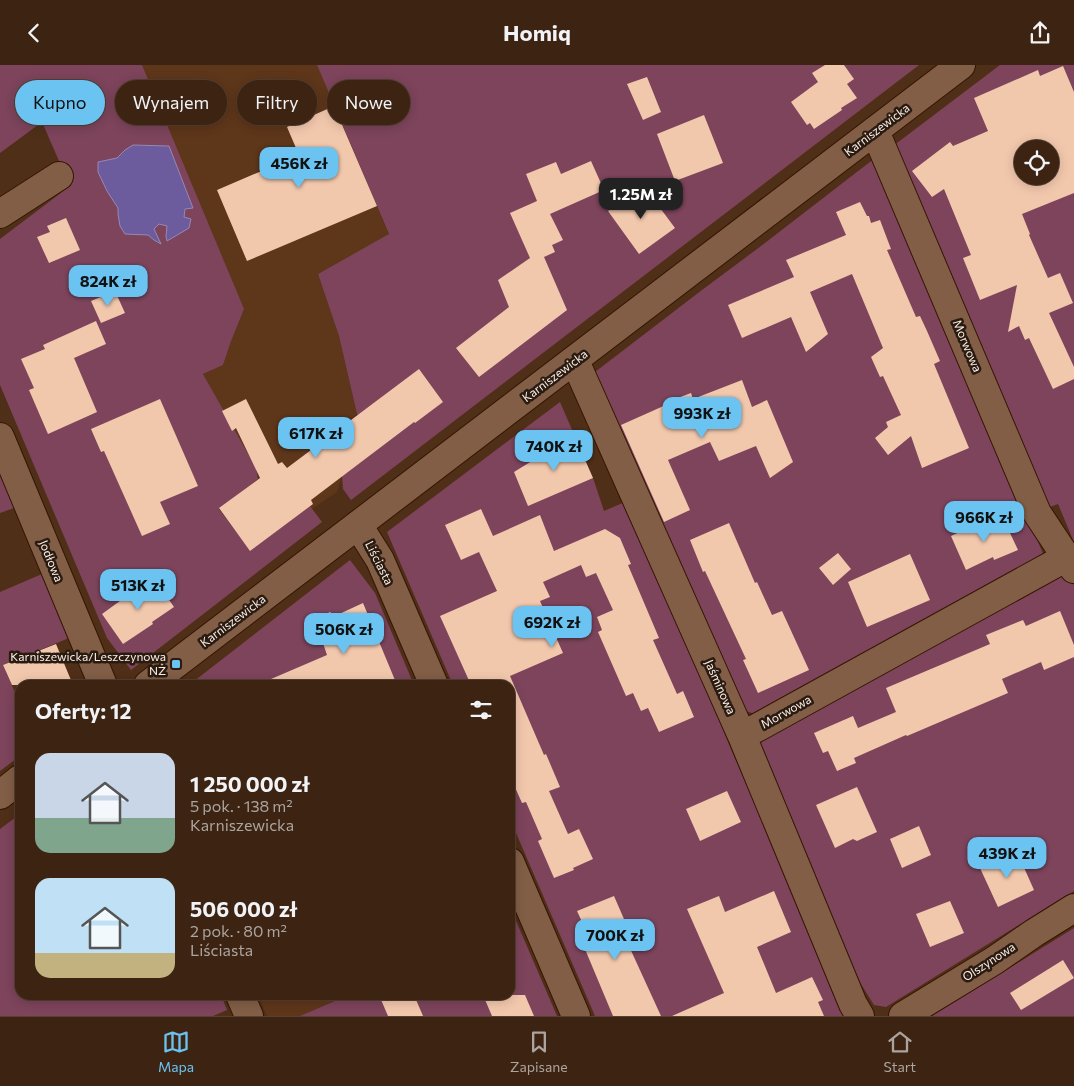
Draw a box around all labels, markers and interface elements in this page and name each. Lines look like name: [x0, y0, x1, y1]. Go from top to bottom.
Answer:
icon: back: [20, 19, 48, 47]
text: Homiq: [503, 19, 571, 46]
icon: share: [1026, 19, 1054, 47]
chip: Kupno: [15, 80, 105, 125]
chip: Wynajem: [115, 80, 227, 125]
chip: Filtry: [237, 80, 317, 125]
chip: Nowe: [327, 80, 410, 125]
street label: Karniszewicka: [841, 100, 912, 158]
map controls: [1014, 140, 1059, 185]
button: locate: [1014, 140, 1059, 185]
pin: 456K zł: [253, 147, 345, 189]
text: 456K zł: [270, 153, 328, 172]
pin: 1.25M zł: [589, 177, 693, 220]
text: 1.25M zł: [610, 184, 672, 203]
pin: 824K zł: [62, 265, 154, 307]
text: 824K zł: [80, 271, 136, 290]
street label: Morwowa: [951, 317, 985, 374]
street label: Karniszewicka: [519, 346, 590, 404]
pin: 993K zł: [656, 397, 748, 439]
text: 993K zł: [673, 403, 731, 422]
pin: 617K zł: [270, 417, 362, 459]
text: 617K zł: [289, 423, 343, 442]
pin: 740K zł: [508, 429, 600, 472]
text: 740K zł: [526, 436, 582, 455]
pin: 966K zł: [938, 501, 1030, 543]
text: 966K zł: [955, 507, 1013, 526]
street label: Jodłowa: [36, 538, 67, 584]
street label: Liściasta: [363, 538, 397, 587]
pin: 513K zł: [92, 569, 184, 611]
text: 513K zł: [111, 575, 165, 594]
street label: Karniszewicka: [197, 591, 268, 649]
pin: 692K zł: [506, 605, 598, 648]
text: 692K zł: [524, 612, 580, 631]
pin: 506K zł: [298, 613, 390, 655]
text: 506K zł: [315, 619, 373, 638]
place label: Karniszewicka/Leszczynowa NŻ: [10, 649, 166, 677]
street label: Jaśminowa: [702, 657, 739, 717]
marker: Karniszewicka/Leszczynowa NŻ: [170, 658, 182, 670]
street label: Morwowa: [758, 692, 813, 731]
icon: filters: [467, 696, 495, 724]
text: Oferty: 12: [35, 698, 131, 723]
text: 1 250 000 zł: [190, 771, 310, 796]
icon: home: [75, 773, 135, 833]
text: 5 pok. · 138 m²: [190, 796, 293, 815]
text: Karniszewicka: [190, 815, 294, 834]
pin: 439K zł: [961, 837, 1053, 879]
text: 439K zł: [978, 843, 1036, 862]
text: 506 000 zł: [190, 896, 297, 921]
icon: home: [75, 898, 135, 958]
pin: 700K zł: [569, 919, 661, 961]
text: 2 pok. · 80 m²: [190, 921, 287, 940]
text: 700K zł: [586, 925, 644, 944]
street label: Olszynowa: [959, 939, 1017, 983]
text: Liściasta: [190, 940, 253, 959]
tab: Mapa: [158, 1028, 194, 1075]
tab: Zapisane: [510, 1028, 568, 1075]
tab: Start: [884, 1028, 916, 1075]

